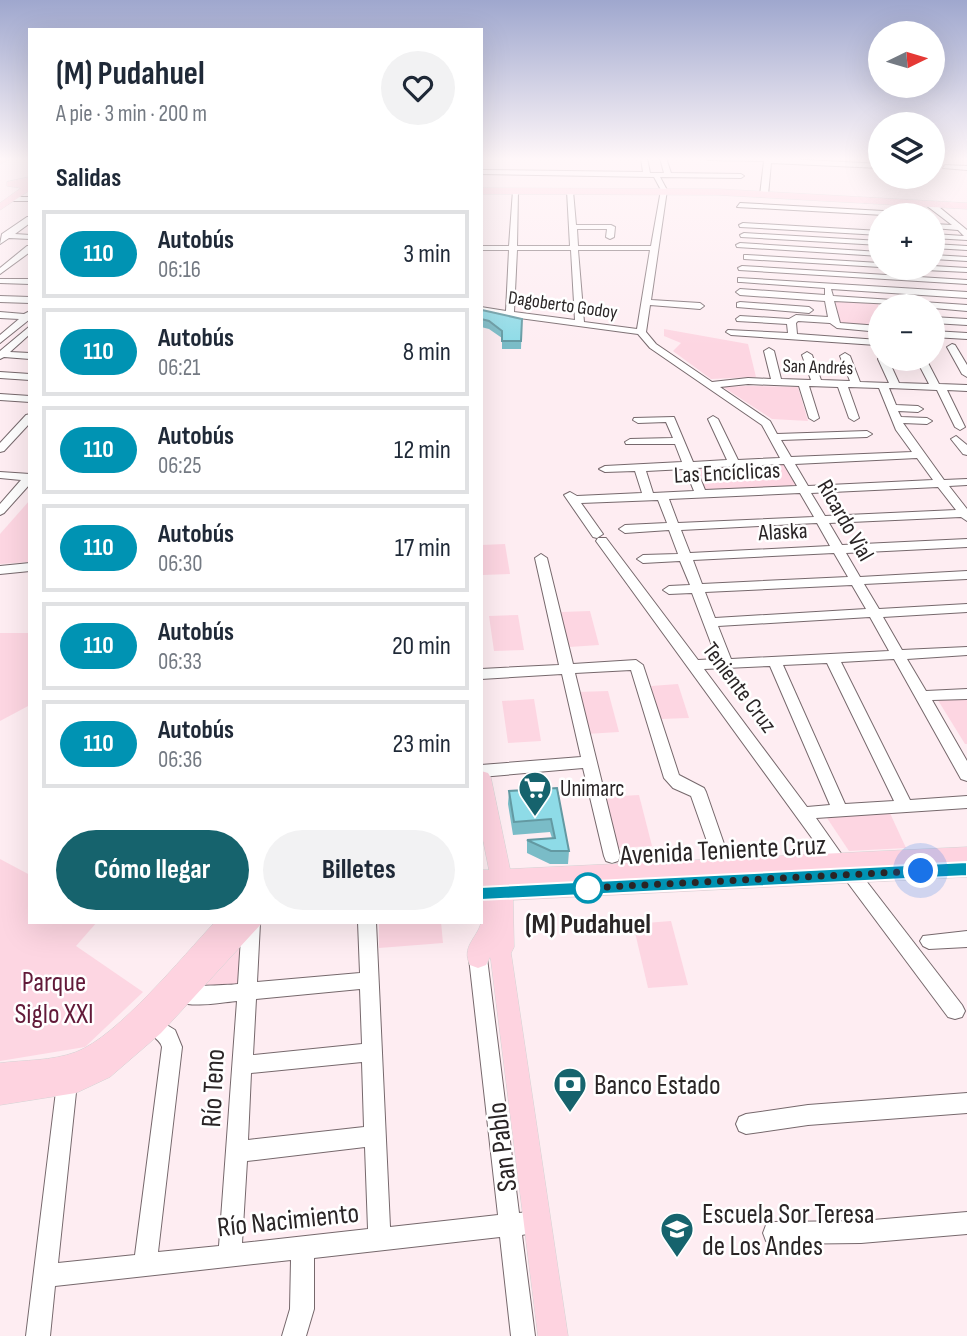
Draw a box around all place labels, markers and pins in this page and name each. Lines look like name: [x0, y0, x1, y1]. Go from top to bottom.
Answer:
supermarket icon: Unimarc: [516, 769, 554, 818]
place label: Unimarc: [560, 775, 625, 803]
marker: (M) Pudahuel: [573, 873, 603, 903]
place label: (M) Pudahuel: [525, 908, 651, 941]
bank icon: Banco Estado: [551, 1065, 589, 1114]
place label: Banco Estado: [594, 1069, 721, 1102]
place label: Escuela Sor Teresa de Los Andes: [702, 1198, 875, 1263]
school or university icon: Escuela Sor Teresa de Los Andes: [658, 1210, 696, 1259]

